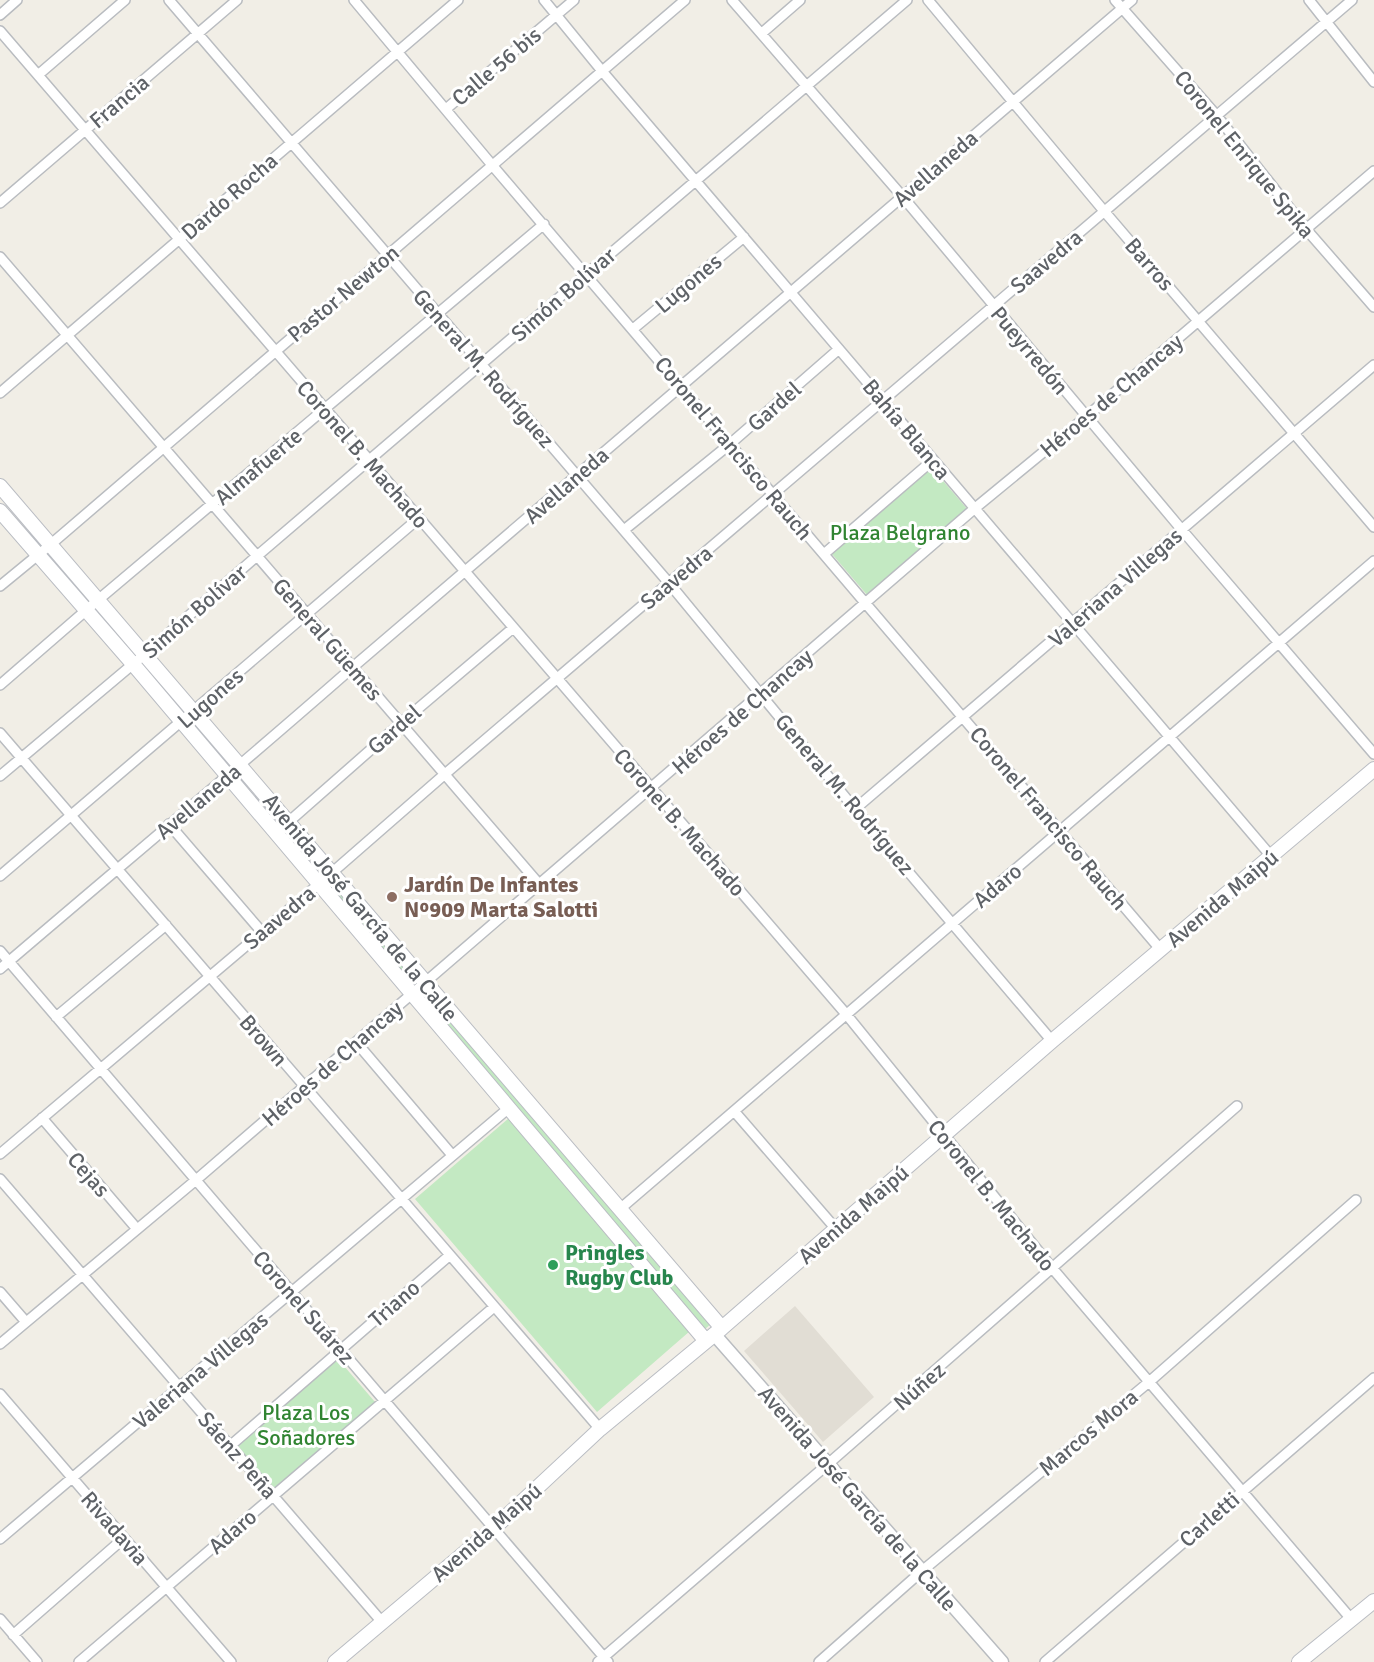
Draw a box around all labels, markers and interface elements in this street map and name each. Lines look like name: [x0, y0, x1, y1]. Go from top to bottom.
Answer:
street label: Calle 56 bis: [446, 21, 547, 112]
street label: Coronel Enrique Spika: [1169, 65, 1321, 244]
street label: Francia: [84, 69, 155, 134]
street label: Avellaneda: [887, 124, 983, 213]
street label: Dardo Rocha: [176, 147, 283, 246]
street label: Saavedra: [1005, 224, 1088, 299]
street label: Barros: [1119, 232, 1180, 296]
street label: Pastor Newton: [282, 239, 405, 348]
street label: Simón Bolívar: [505, 242, 621, 347]
street label: Lugones: [650, 248, 727, 319]
street label: General M. Rodríguez: [407, 283, 560, 453]
street label: Pueyrredón: [985, 301, 1074, 400]
street label: Héroes de Chancay: [1035, 327, 1189, 463]
street label: Coronel Francisco Rauch: [649, 351, 818, 546]
street label: Bahía Blanca: [857, 374, 956, 485]
street label: Coronel B. Machado: [291, 375, 434, 534]
street label: Gardel: [742, 376, 807, 437]
street label: Almafuerte: [209, 422, 308, 511]
street label: Avellaneda: [518, 441, 614, 530]
park label: Plaza Belgrano: [830, 519, 970, 546]
street label: Valeriana Villegas: [1043, 522, 1188, 653]
street label: Saavedra: [635, 540, 718, 615]
street label: Simón Bolívar: [136, 559, 252, 664]
street label: General Güemes: [267, 572, 388, 706]
street label: Héroes de Chancay: [666, 642, 819, 780]
street label: Lugones: [172, 662, 249, 734]
street label: Gardel: [362, 699, 427, 760]
street label: General M. Rodríguez: [769, 708, 920, 880]
street label: Coronel Francisco Rauch: [964, 721, 1133, 916]
street label: Coronel B. Machado: [608, 743, 751, 902]
street label: Avellaneda: [150, 758, 247, 845]
street label: Avenida José García de la Calle: [257, 788, 464, 1027]
street label: Avenida Maipú: [1161, 844, 1284, 953]
street label: Adaro: [967, 857, 1027, 913]
place label: Jardín De Infantes Nº909 Marta Salotti: [404, 871, 598, 923]
street label: Saavedra: [238, 880, 321, 955]
marker: Jardín De Infantes Nº909 Marta Salotti: [385, 890, 399, 904]
street label: Héroes de Chancay: [256, 994, 409, 1132]
street label: Brown: [234, 1009, 293, 1072]
street label: Coronel B. Machado: [922, 1114, 1061, 1277]
street label: Cejas: [62, 1146, 116, 1202]
street label: Avenida Maipú: [792, 1159, 914, 1270]
place label: Pringles Rugby Club: [565, 1239, 674, 1291]
street label: Coronel Suárez: [247, 1245, 360, 1370]
marker: Pringles Rugby Club: [546, 1258, 560, 1272]
street label: Triano: [363, 1274, 425, 1333]
street label: Valeriana Villegas: [127, 1306, 273, 1435]
street label: Núñez: [888, 1356, 951, 1416]
street label: Avenida José García de la Calle: [752, 1380, 963, 1616]
street label: Marcos Mora: [1033, 1383, 1143, 1482]
park label: Plaza Los Soñadores: [257, 1399, 355, 1451]
street label: Sáenz Peña: [192, 1406, 283, 1505]
street label: Avenida Maipú: [425, 1477, 547, 1588]
street label: Rivadavia: [75, 1486, 154, 1571]
street label: Carletti: [1174, 1486, 1245, 1553]
street label: Adaro: [203, 1503, 262, 1560]

